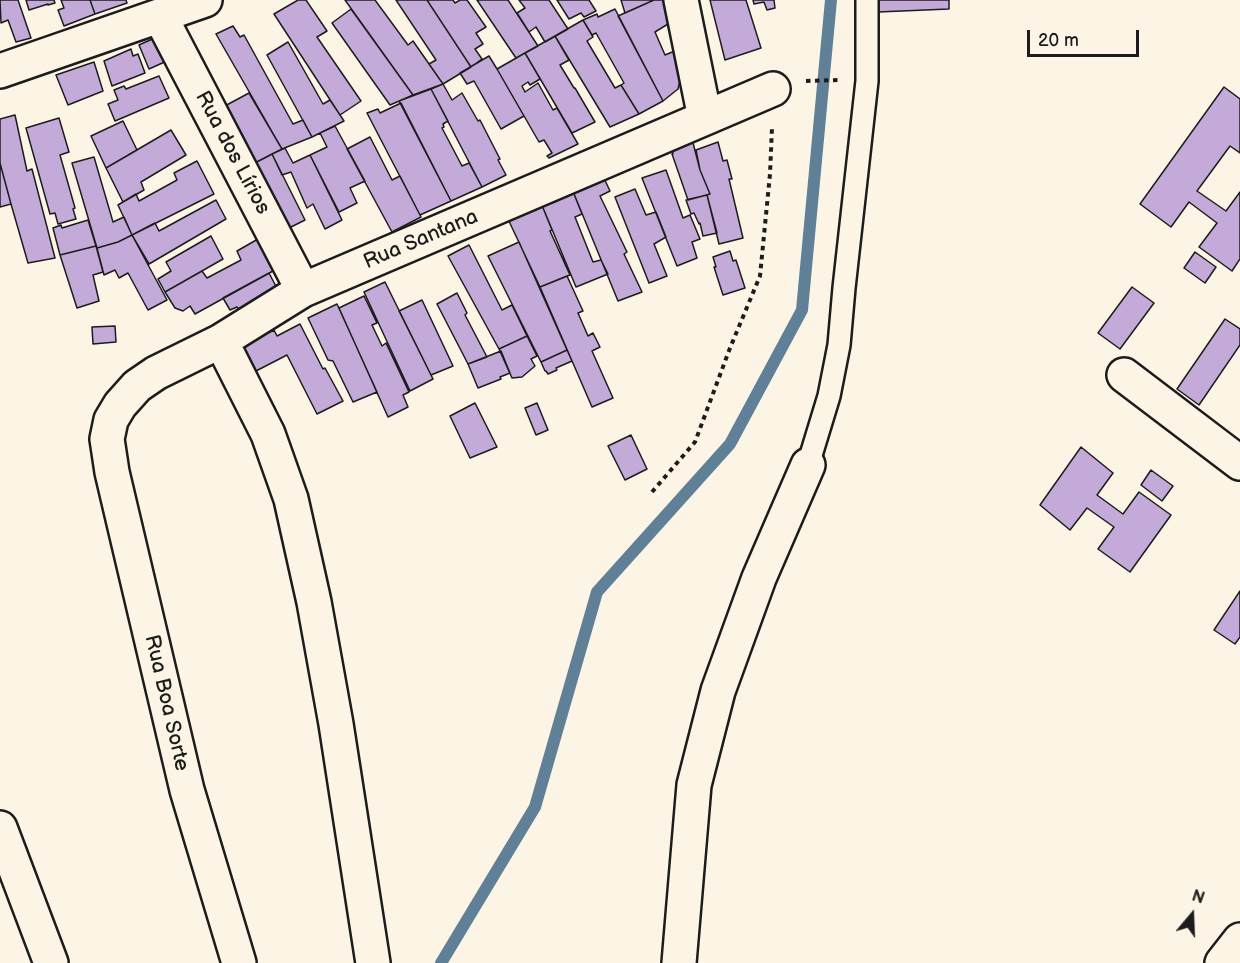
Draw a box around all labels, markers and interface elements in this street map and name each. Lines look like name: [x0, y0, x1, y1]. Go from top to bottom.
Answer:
scale bar: [1030, 18, 1142, 56]
text: 20 m: [1038, 30, 1079, 51]
street label: Rua dos Lírios: [189, 87, 275, 219]
street label: Rua Santana: [360, 205, 482, 275]
street label: Rua Boa Sorte: [138, 633, 194, 773]
north arrow: [1162, 885, 1222, 945]
text: N: [1189, 887, 1207, 908]

